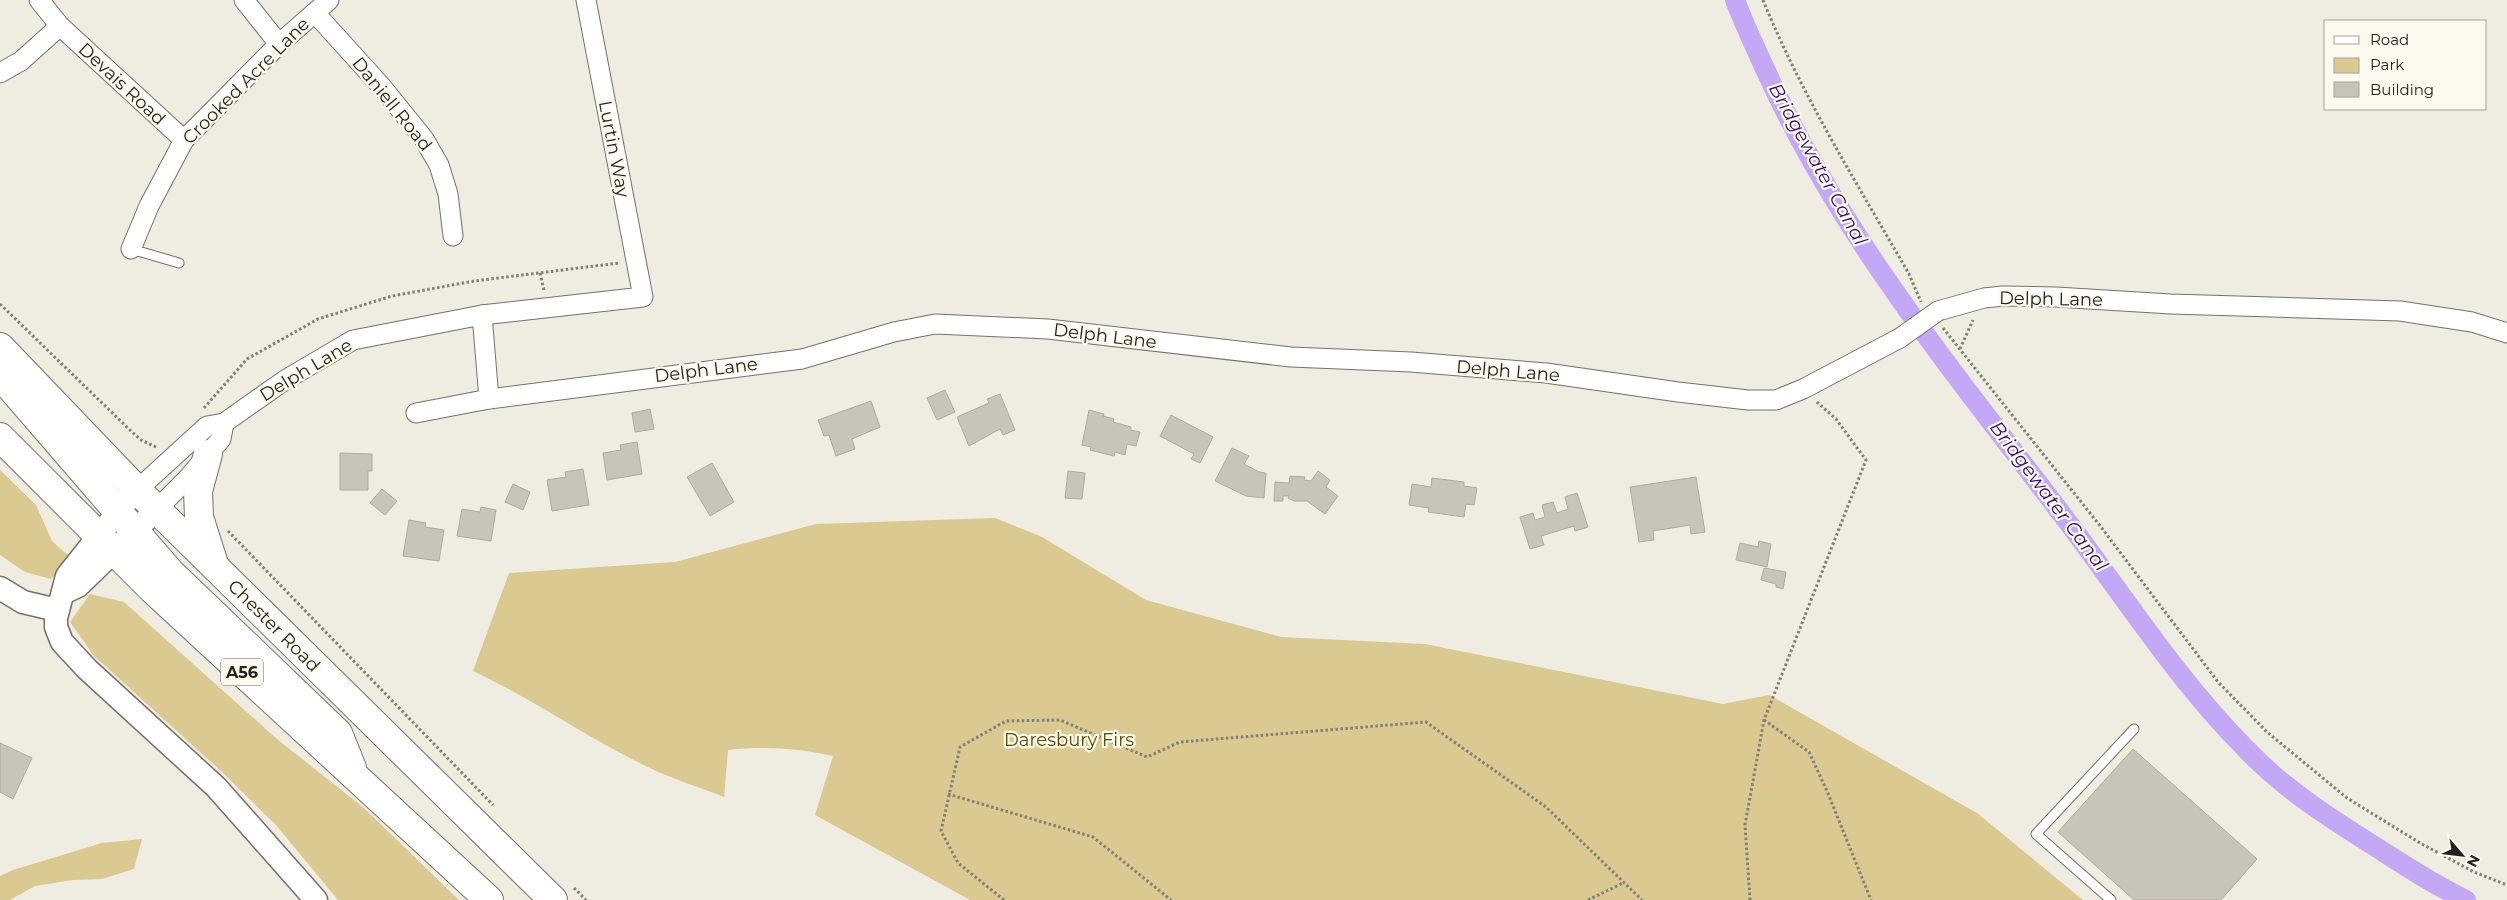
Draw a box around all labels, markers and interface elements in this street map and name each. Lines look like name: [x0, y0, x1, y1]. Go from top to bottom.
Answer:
street label: Crooked Acre Lane: [178, 13, 314, 149]
legend: [2324, 20, 2487, 110]
text: Road: [2370, 30, 2409, 49]
street label: Devais Road: [74, 38, 170, 130]
street label: Daniell Road: [347, 52, 437, 156]
text: Park: [2370, 55, 2404, 74]
water label: Bridgewater Canal: [1764, 79, 1873, 250]
text: Building: [2370, 80, 2434, 99]
street label: Lurtin Way: [594, 99, 634, 199]
street label: Delph Lane: [1999, 287, 2103, 311]
street label: Delph Lane: [1052, 319, 1158, 353]
street label: Delph Lane: [256, 334, 356, 406]
street label: Delph Lane: [653, 353, 759, 387]
street label: Delph Lane: [1455, 356, 1561, 386]
water label: Bridgewater Canal: [1985, 416, 2113, 576]
street label: Chester Road: [223, 575, 325, 677]
road number: A56: [221, 659, 263, 686]
park label: Daresbury Firs: [1004, 729, 1134, 751]
north arrow: [2437, 830, 2487, 880]
text: N: [2463, 852, 2484, 870]

